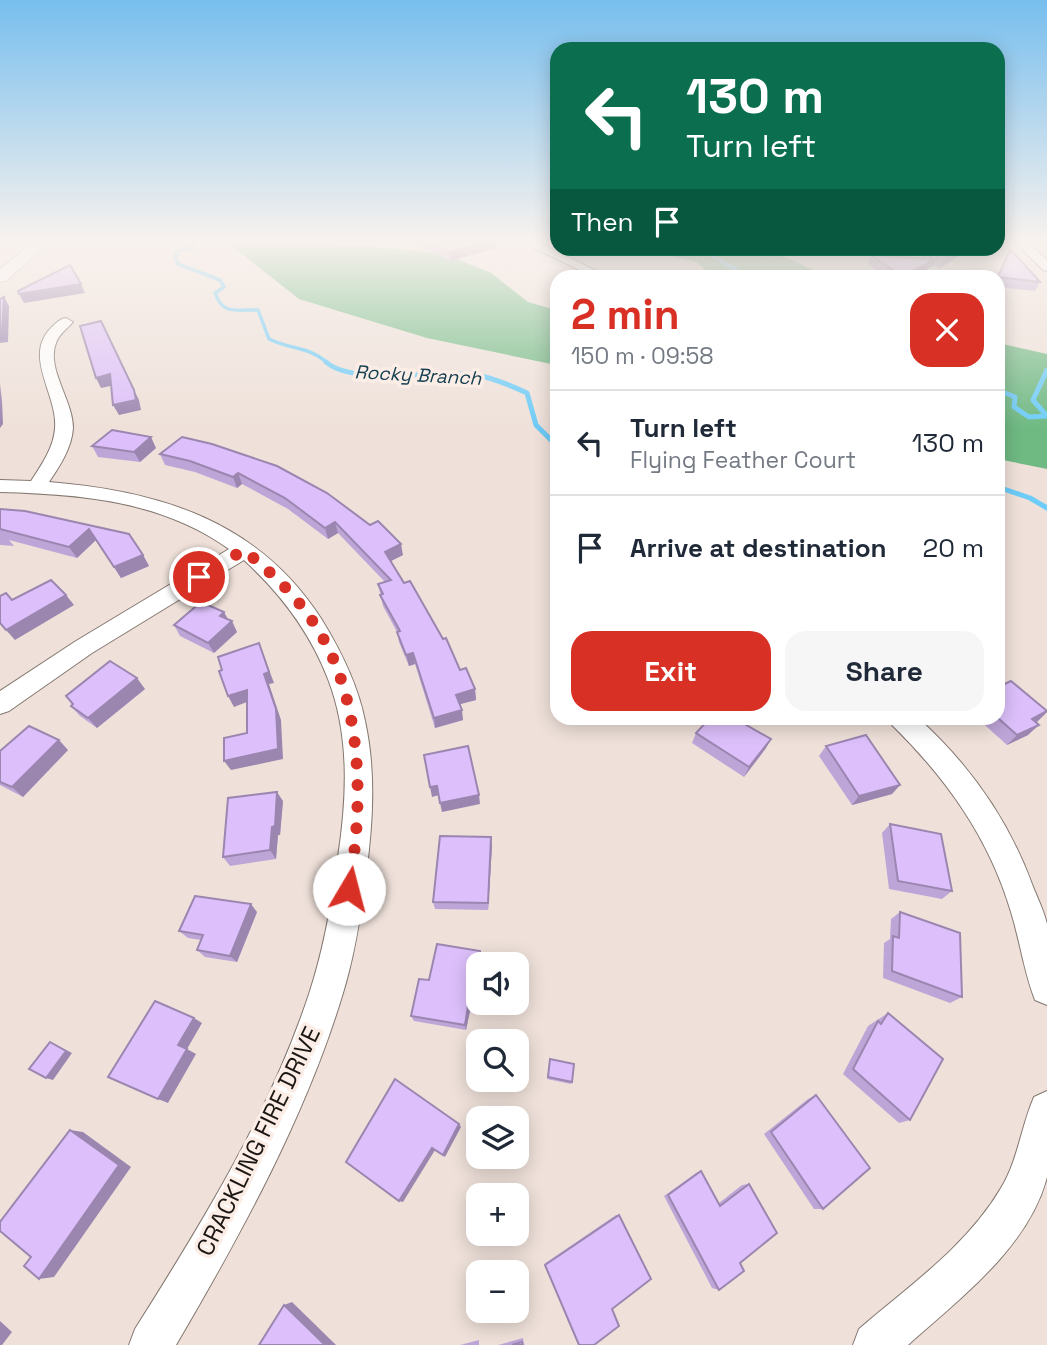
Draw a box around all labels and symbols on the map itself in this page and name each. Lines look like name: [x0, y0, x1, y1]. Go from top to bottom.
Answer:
water label: Rocky Branch: [354, 359, 482, 391]
pin: [169, 547, 229, 607]
position arrow: [312, 852, 386, 926]
street label: CRACKLING FIRE DRIVE: [189, 1021, 327, 1261]

